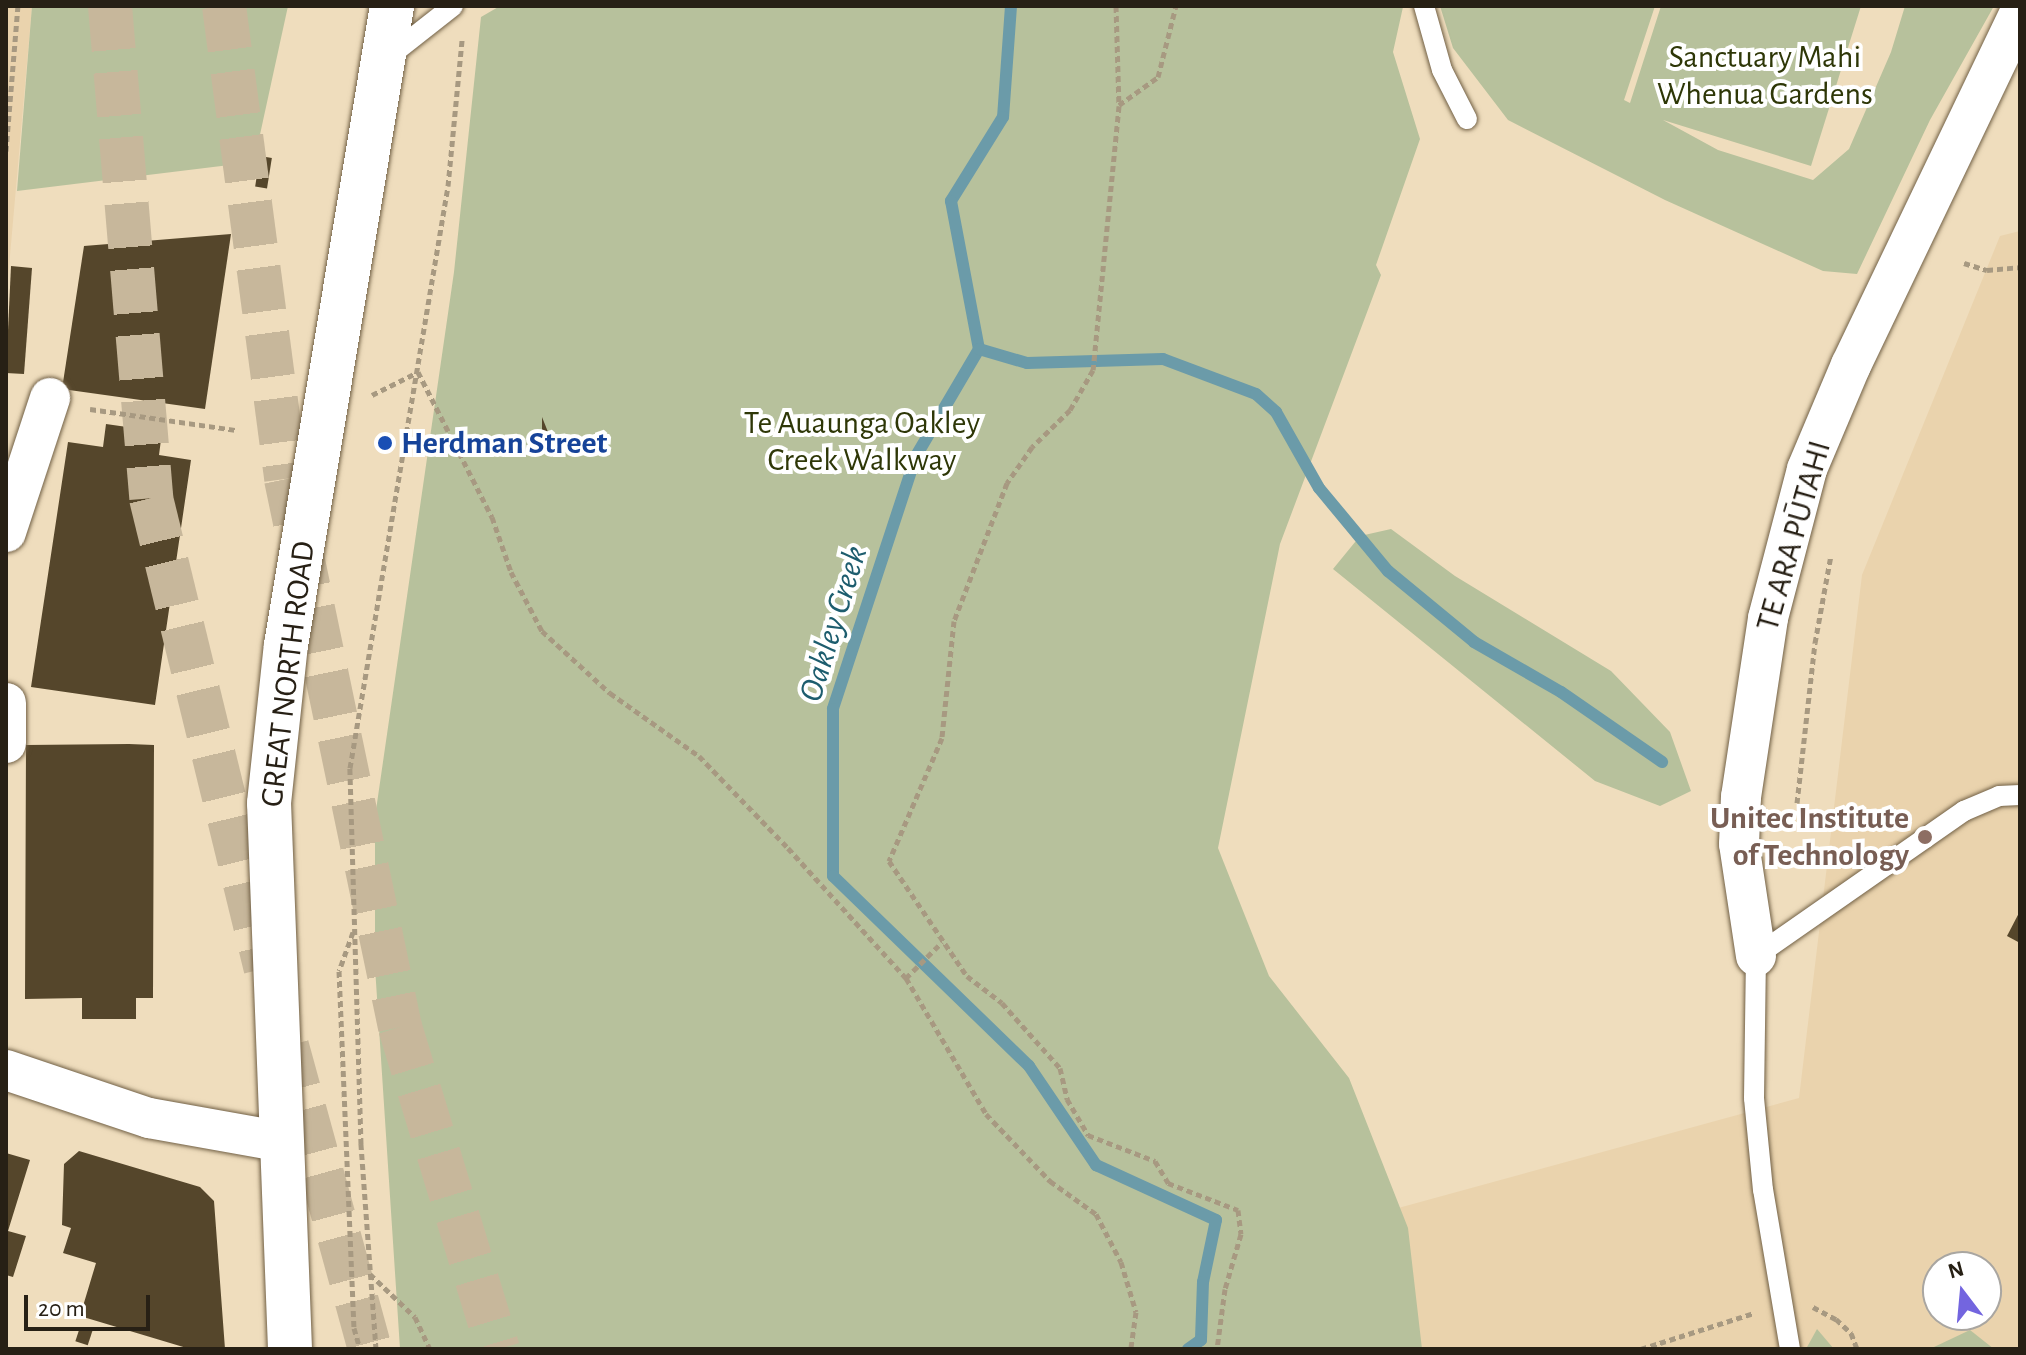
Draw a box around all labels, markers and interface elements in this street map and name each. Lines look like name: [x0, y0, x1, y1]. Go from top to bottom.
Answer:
park label: Sanctuary Mahi Whenua Gardens: [1657, 39, 1873, 114]
park label: Te Auaunga Oakley Creek Walkway: [744, 405, 980, 480]
place label: Herdman Street: [401, 424, 607, 462]
marker: Herdman Street: [376, 434, 394, 452]
street label: TE ARA PŪTAHI: [1749, 437, 1839, 635]
street label: GREAT NORTH ROAD: [253, 539, 323, 809]
water label: Oakley Creek: [791, 541, 877, 707]
place label: Unitec Institute of Technology: [1710, 800, 1909, 875]
marker: Unitec Institute of Technology: [1916, 828, 1934, 846]
north arrow: [1922, 1251, 2002, 1331]
text: N: [1946, 1257, 1966, 1283]
scale bar: [28, 1279, 154, 1329]
text: 20 m: [38, 1297, 85, 1321]

